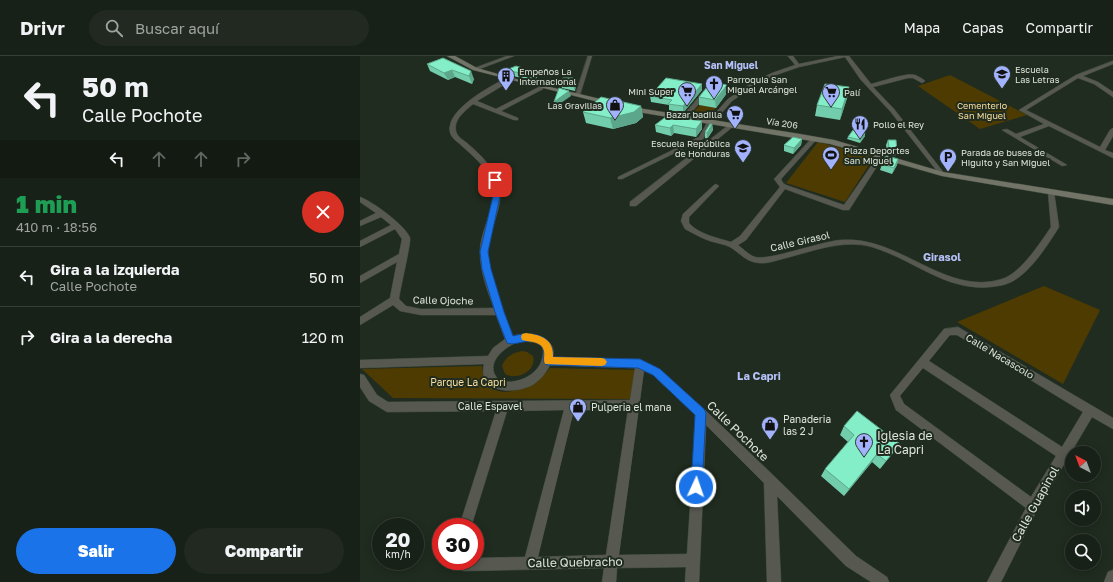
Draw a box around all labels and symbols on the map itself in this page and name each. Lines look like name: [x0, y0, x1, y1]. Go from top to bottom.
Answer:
district label: San Miguel: [704, 59, 759, 71]
school or university icon: Escuela Las Letras: [992, 64, 1012, 89]
place label: Escuela Las Letras: [1015, 64, 1060, 85]
building icon: Empeños La Internacional: [496, 66, 516, 91]
place label: Empeños La Internacional: [519, 66, 577, 87]
church icon: Parroquia San Miguel Arcángel: [704, 74, 724, 99]
place label: Parroquia San Miguel Arcángel: [727, 74, 797, 95]
supermarket icon: Mini Super: [677, 81, 697, 106]
supermarket icon: Palí: [821, 82, 841, 107]
place label: Mini Super: [628, 86, 674, 97]
place label: Palí: [844, 87, 861, 98]
shop icon: Las Gravilias: [605, 95, 625, 120]
place label: Las Gravilias: [547, 100, 602, 111]
park label: Cementerio San Miguel: [957, 100, 1007, 121]
supermarket icon: Bazar badilla: [725, 104, 745, 129]
place label: Bazar badilla: [666, 109, 722, 120]
restaurant icon: Pollo el Rey: [850, 114, 870, 139]
street label: Vía 206: [765, 115, 799, 131]
place label: Pollo el Rey: [873, 119, 924, 130]
place label: Escuela República de Honduras: [651, 138, 730, 159]
school or university icon: Escuela República de Honduras: [733, 138, 753, 163]
sports icon: Plaza Deportes San Miguel: [821, 145, 841, 170]
place label: Plaza Deportes San Miguel: [844, 145, 910, 166]
parking icon: Parada de buses de Higuito y San Miguel: [938, 147, 958, 172]
place label: Parada de buses de Higuito y San Miguel: [961, 147, 1050, 168]
pin: [478, 163, 512, 197]
street label: Calle Girasol: [769, 228, 831, 254]
district label: Girasol: [923, 250, 961, 263]
street label: Calle Ojoche: [413, 293, 474, 307]
street label: Calle Nacascolo: [964, 331, 1036, 381]
district label: La Capri: [737, 369, 781, 382]
park label: Parque La Capri: [430, 376, 506, 388]
shop icon: Pulperia el mana: [568, 397, 588, 422]
street label: Calle Pochote: [704, 398, 772, 464]
street label: Calle Espavel: [458, 400, 522, 412]
place label: Pulperia el mana: [591, 401, 671, 413]
place label: Panaderia las 2 J: [783, 413, 831, 437]
shop icon: Panaderia las 2 J: [760, 415, 780, 440]
place label: Iglesia de La Capri: [877, 428, 933, 457]
church icon: Iglesia de La Capri: [854, 432, 874, 457]
north arrow: [1065, 446, 1101, 482]
street label: Calle Guapinol: [1008, 464, 1062, 544]
position arrow: [675, 466, 717, 508]
speed limit sign: 30: [432, 518, 484, 570]
street label: Calle Quebracho: [527, 554, 623, 570]

